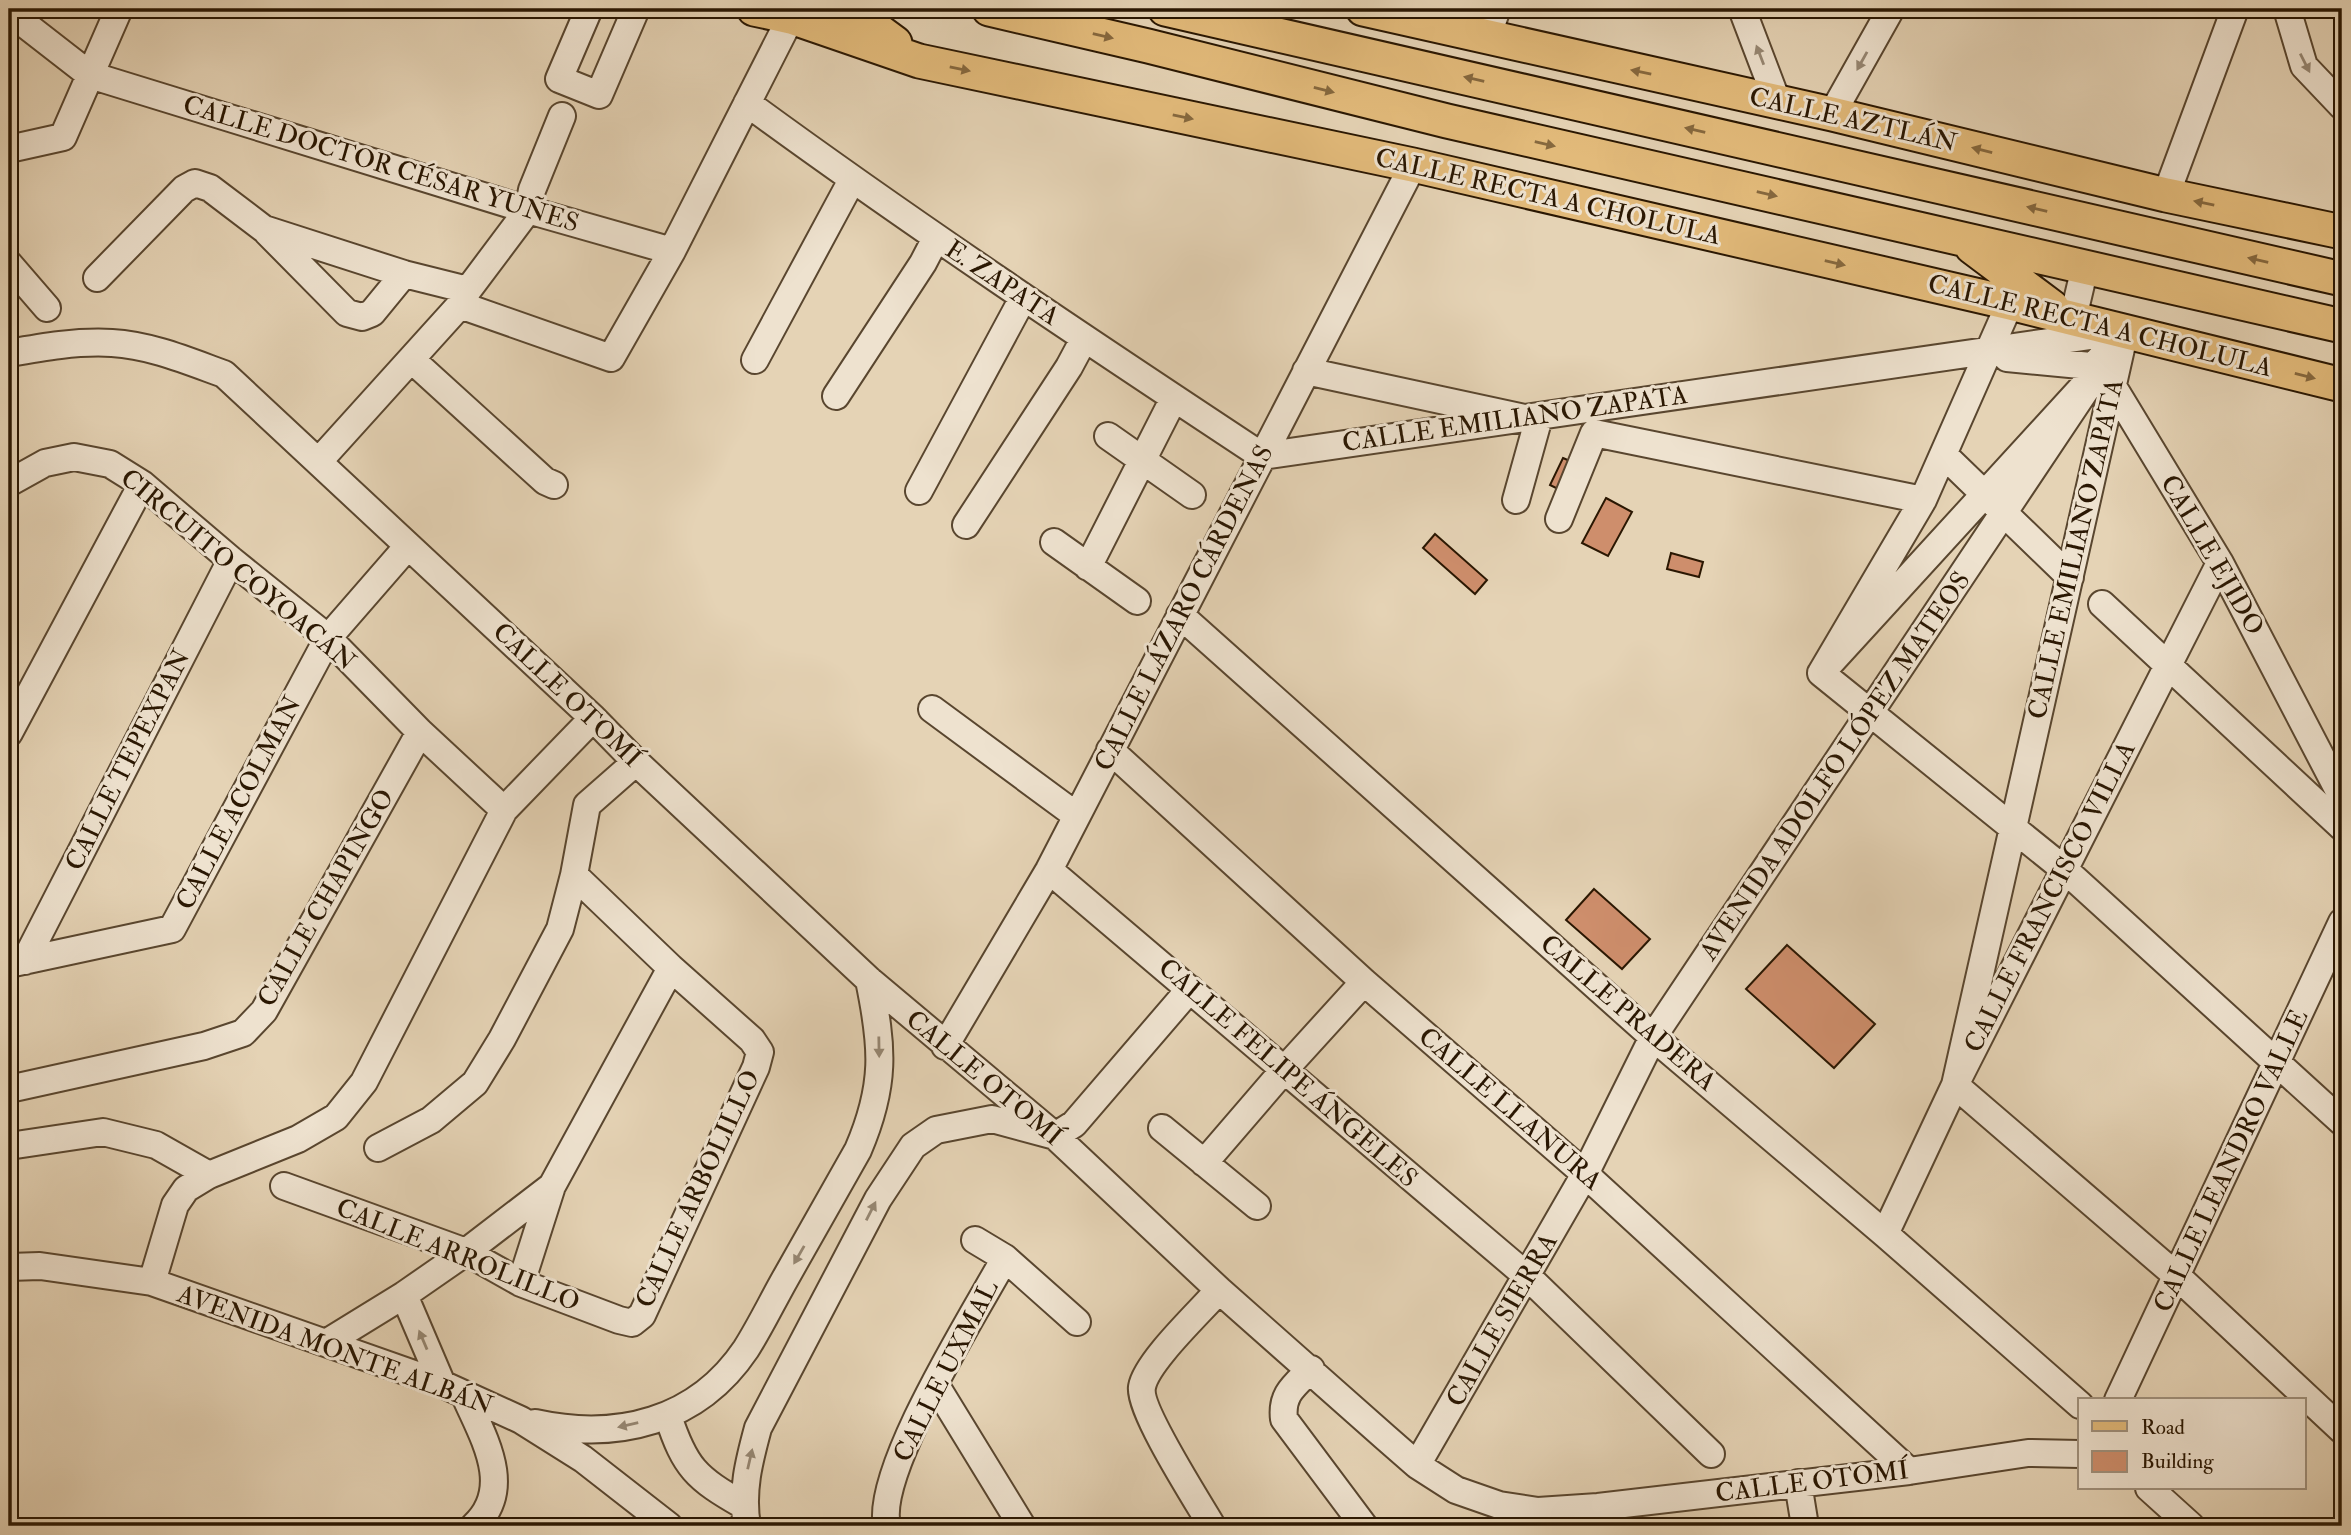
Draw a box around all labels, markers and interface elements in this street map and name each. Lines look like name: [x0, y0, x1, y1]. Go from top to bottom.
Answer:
one-way arrow: [1092, 30, 1114, 41]
one-way arrow: [1754, 45, 1765, 66]
one-way arrow: [1856, 52, 1868, 71]
one-way arrow: [2300, 53, 2311, 73]
one-way arrow: [950, 64, 972, 75]
one-way arrow: [1630, 66, 1652, 77]
one-way arrow: [1463, 74, 1485, 85]
street label: CALLE AZTLÁN: [1746, 79, 1961, 160]
one-way arrow: [1313, 85, 1335, 96]
street label: CALLE DOCTOR CÉSAR YUÑES: [179, 87, 583, 240]
one-way arrow: [1172, 111, 1194, 122]
one-way arrow: [1684, 125, 1706, 136]
one-way arrow: [1534, 139, 1556, 150]
street label: CALLE RECTA A CHOLULA: [1372, 142, 1724, 252]
one-way arrow: [1971, 144, 1993, 155]
one-way arrow: [1756, 189, 1778, 200]
one-way arrow: [2192, 197, 2214, 208]
one-way arrow: [2026, 203, 2048, 214]
street label: E. ZAPATA: [939, 233, 1065, 333]
one-way arrow: [2247, 254, 2269, 265]
one-way arrow: [1824, 257, 1846, 268]
street label: CALLE RECTA A CHOLULA: [1925, 268, 2276, 384]
one-way arrow: [2294, 370, 2316, 381]
street label: CALLE EMILIANO ZAPATA: [2021, 375, 2131, 722]
street label: CALLE EMILIANO ZAPATA: [1340, 379, 1690, 459]
street label: CALLE LÁZARO CÁRDENAS: [1086, 439, 1280, 776]
street label: CIRCUITO COYOACÁN: [114, 461, 364, 678]
street label: CALLE EJIDO: [2153, 469, 2271, 641]
street label: AVENIDA ADOLFO LÓPEZ MATEOS: [1690, 564, 1977, 967]
street label: CALLE OTOMÍ: [486, 615, 651, 775]
street label: CALLE TEPEXPAN: [58, 644, 198, 876]
street label: CALLE ACOLMAN: [169, 690, 309, 915]
street label: CALLE FRANCISCO VILLA: [1957, 736, 2143, 1058]
street label: CALLE CHAPINGO: [251, 783, 401, 1013]
street label: CALLE PRADERA: [1534, 928, 1723, 1098]
street label: CALLE FELIPE ÁNGELES: [1152, 950, 1426, 1194]
street label: CALLE OTOMÍ: [899, 1002, 1071, 1154]
street label: CALLE LEANDRO VALLE: [2147, 1005, 2315, 1317]
street label: CALLE LLANURA: [1412, 1021, 1609, 1198]
one-way arrow: [873, 1037, 885, 1059]
street label: CALLE ARBOLILLO: [629, 1065, 767, 1313]
street label: CALLE ARROLILLO: [332, 1192, 584, 1318]
one-way arrow: [866, 1201, 877, 1221]
street label: CALLE SIERRA: [1439, 1227, 1565, 1412]
one-way arrow: [793, 1246, 805, 1265]
street label: CALLE UXMAL: [886, 1275, 1006, 1467]
street label: AVENIDA MONTE ALBÁN: [172, 1276, 498, 1422]
one-way arrow: [417, 1329, 428, 1350]
legend: [2078, 1398, 2306, 1490]
text: Road: [2141, 1414, 2186, 1441]
one-way arrow: [617, 1419, 639, 1430]
one-way arrow: [745, 1448, 756, 1470]
text: Building: [2141, 1448, 2214, 1475]
street label: CALLE OTOMÍ: [1713, 1452, 1912, 1510]

